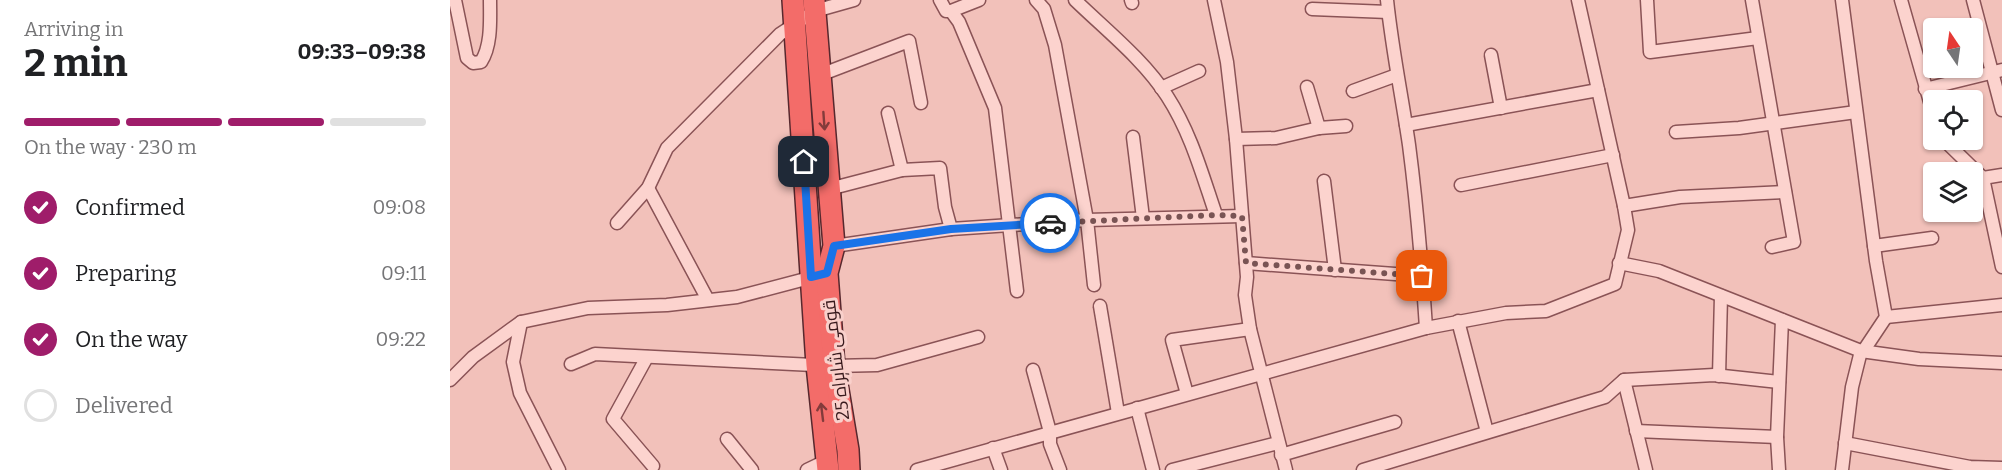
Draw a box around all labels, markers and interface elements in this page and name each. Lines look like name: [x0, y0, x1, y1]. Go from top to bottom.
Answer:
text: Arriving in: [24, 17, 123, 41]
north arrow: [1923, 18, 1983, 78]
map controls: [1923, 18, 1983, 222]
text: 09:33–09:38: [298, 38, 426, 65]
text: 2 min: [24, 40, 128, 86]
button: locate: [1923, 90, 1983, 150]
one-way arrow: [819, 111, 830, 130]
text: On the way · 230 m: [24, 135, 197, 159]
pin: [778, 136, 829, 187]
icon: home: [787, 145, 820, 178]
button: layers: [1923, 162, 1983, 222]
icon: check: [24, 191, 57, 224]
courier: [1020, 193, 1080, 253]
text: Confirmed: [75, 194, 185, 221]
text: 09:08: [372, 195, 426, 219]
icon: car: [1034, 207, 1067, 240]
pin: [1396, 250, 1447, 301]
icon: check: [24, 257, 57, 290]
icon: bag: [1405, 259, 1438, 292]
text: Preparing: [75, 260, 177, 287]
text: 09:11: [381, 261, 426, 285]
street label: قومی شاہراہ 25: [818, 298, 855, 421]
icon: check: [24, 323, 57, 356]
text: On the way: [75, 326, 187, 353]
text: 09:22: [375, 327, 426, 351]
text: Delivered: [75, 392, 173, 419]
one-way arrow: [816, 402, 827, 422]

